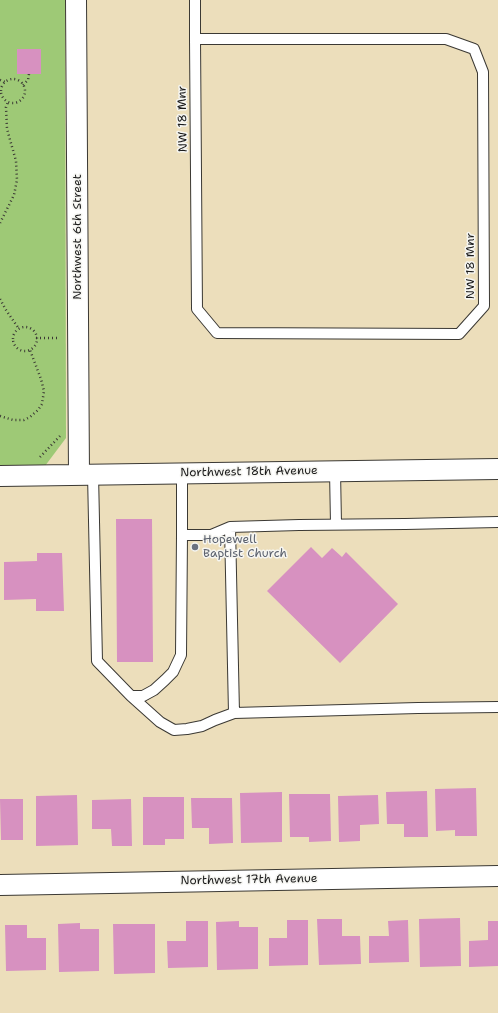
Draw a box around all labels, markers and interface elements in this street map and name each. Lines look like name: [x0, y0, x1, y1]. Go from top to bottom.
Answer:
street label: NW 18 Mnr: [175, 86, 191, 152]
street label: Northwest 6th Street: [71, 174, 85, 300]
street label: NW 18 Mnr: [464, 233, 478, 299]
street label: Northwest 18th Avenue: [180, 464, 318, 480]
place label: Hopewell Baptist Church: [203, 533, 287, 561]
marker: Hopewell Baptist Church: [190, 542, 200, 552]
street label: Northwest 17th Avenue: [180, 872, 318, 888]

